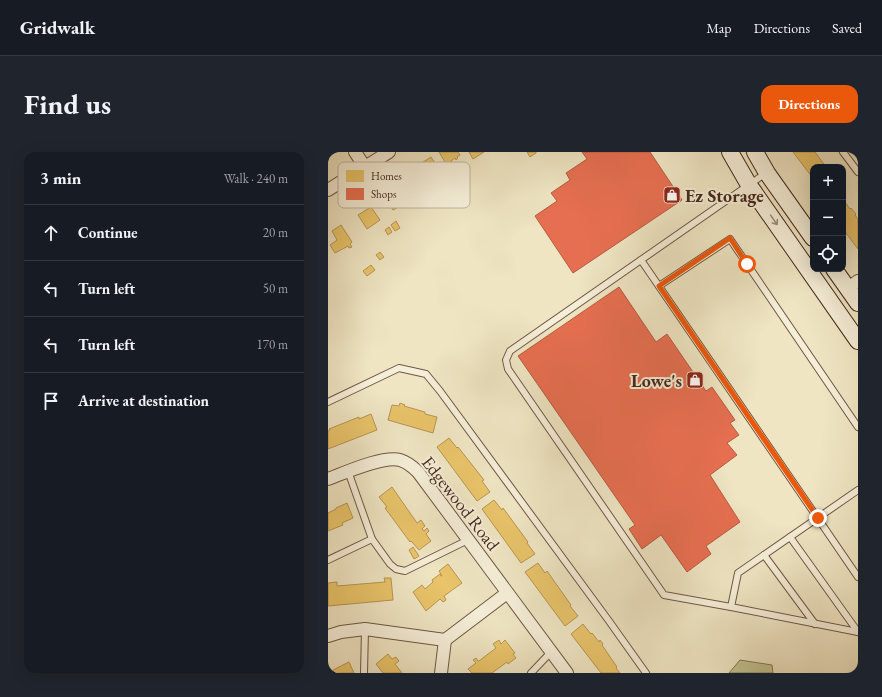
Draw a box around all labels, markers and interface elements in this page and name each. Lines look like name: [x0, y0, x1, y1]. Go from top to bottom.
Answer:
text: Gridwalk: [20, 15, 95, 40]
text: Map: [706, 19, 732, 37]
text: Directions: [754, 19, 810, 37]
text: Saved: [832, 19, 862, 37]
button: Directions: [761, 85, 858, 123]
text: Find us: [24, 86, 111, 122]
legend: [338, 162, 470, 208]
map controls: [810, 164, 846, 272]
button: +: [810, 164, 846, 200]
text: 3 min: [40, 167, 81, 189]
text: Homes: [371, 169, 402, 183]
text: Walk · 240 m: [224, 170, 288, 187]
place label: Ez Storage: [685, 184, 764, 207]
shop icon: Ez Storage: [662, 185, 682, 205]
text: Shops: [371, 187, 397, 201]
button: −: [810, 200, 846, 236]
one-way arrow: [770, 214, 778, 225]
icon: ahead: [40, 222, 62, 244]
text: Continue: [78, 223, 138, 242]
text: 20 m: [263, 224, 288, 241]
button: locate: [810, 236, 846, 272]
route start: [738, 255, 756, 273]
icon: left: [40, 278, 62, 300]
text: Turn left: [78, 279, 135, 298]
text: 50 m: [263, 280, 288, 297]
icon: left: [40, 334, 62, 356]
text: Turn left: [78, 335, 135, 354]
text: 170 m: [257, 336, 288, 353]
place label: Lowe's: [631, 369, 682, 392]
shop icon: Lowe's: [685, 370, 705, 390]
icon: arrive: [40, 390, 62, 412]
text: Arrive at destination: [78, 391, 209, 410]
street label: Edgewood Road: [417, 451, 506, 556]
route end: [809, 509, 827, 527]

